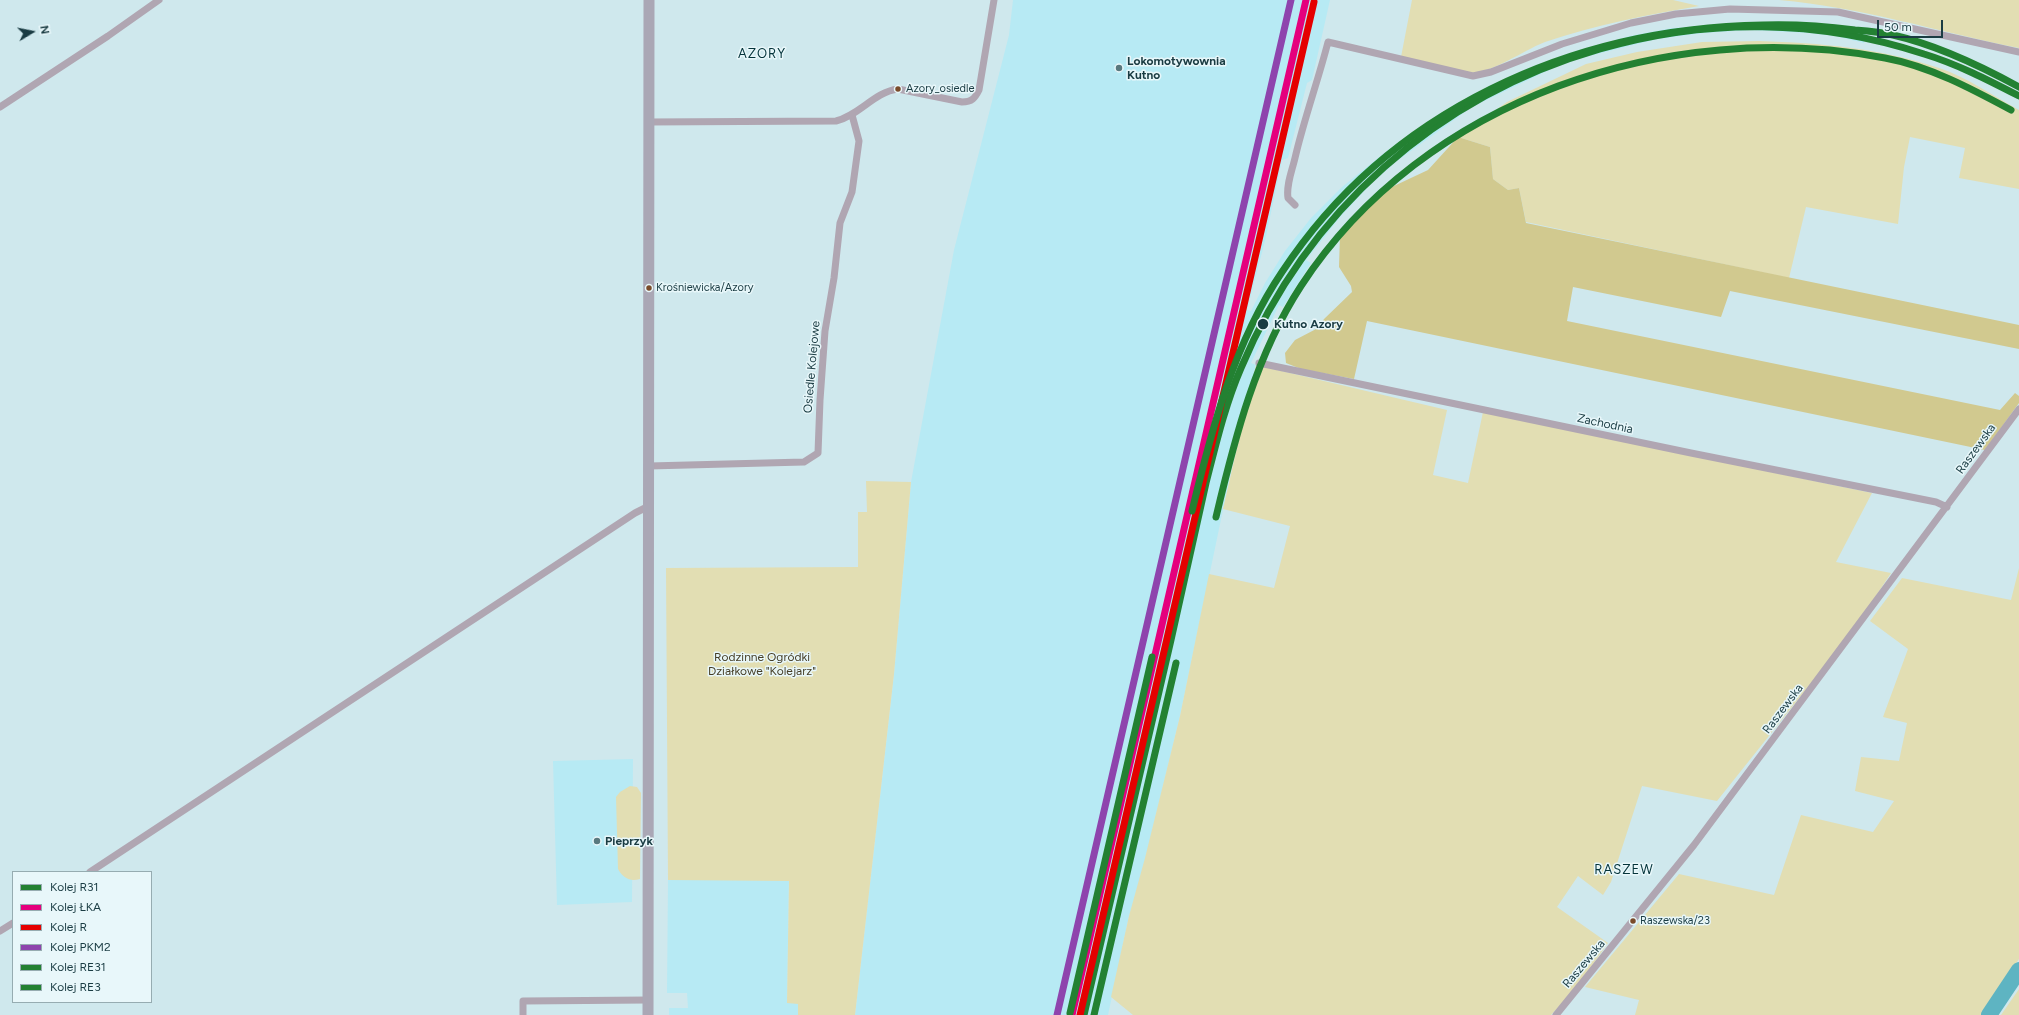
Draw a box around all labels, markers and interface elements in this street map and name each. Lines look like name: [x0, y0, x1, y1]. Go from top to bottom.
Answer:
north arrow: [12, 12, 52, 52]
scale bar: [1879, 12, 1945, 38]
text: 50 m: [1884, 20, 1912, 34]
text: N: [37, 24, 51, 35]
district label: AZORY: [738, 46, 786, 62]
place label: Lokomotywownia Kutno: [1127, 54, 1226, 82]
marker: Lokomotywownia Kutno: [1114, 63, 1124, 73]
place label: Azory_osiedle: [906, 82, 974, 96]
marker: Azory_osiedle: [893, 84, 903, 94]
place label: Krośniewicka/Azory: [656, 281, 753, 295]
marker: Krośniewicka/Azory: [644, 283, 654, 293]
marker: Kutno Azory: [1256, 317, 1270, 331]
place label: Kutno Azory: [1274, 317, 1343, 331]
street label: Osiedle Kolejowe: [801, 320, 823, 414]
street label: Zachodnia: [1576, 411, 1634, 437]
street label: Raszewska: [1953, 421, 1999, 477]
park label: Rodzinne Ogródki Działkowe "Kolejarz": [708, 650, 816, 678]
street label: Raszewska: [1760, 681, 1806, 737]
place label: Pieprzyk: [605, 834, 653, 848]
marker: Pieprzyk: [592, 836, 602, 846]
district label: RASZEW: [1594, 862, 1654, 878]
legend: [12, 871, 152, 1003]
text: Kolej R31: [50, 880, 99, 894]
text: Kolej ŁKA: [50, 900, 101, 914]
place label: Raszewska/23: [1640, 914, 1710, 928]
marker: Raszewska/23: [1628, 916, 1638, 926]
text: Kolej R: [50, 920, 87, 934]
street label: Raszewska: [1560, 937, 1608, 991]
text: Kolej PKM2: [50, 940, 111, 954]
text: Kolej RE31: [50, 960, 106, 974]
text: Kolej RE3: [50, 980, 101, 994]

